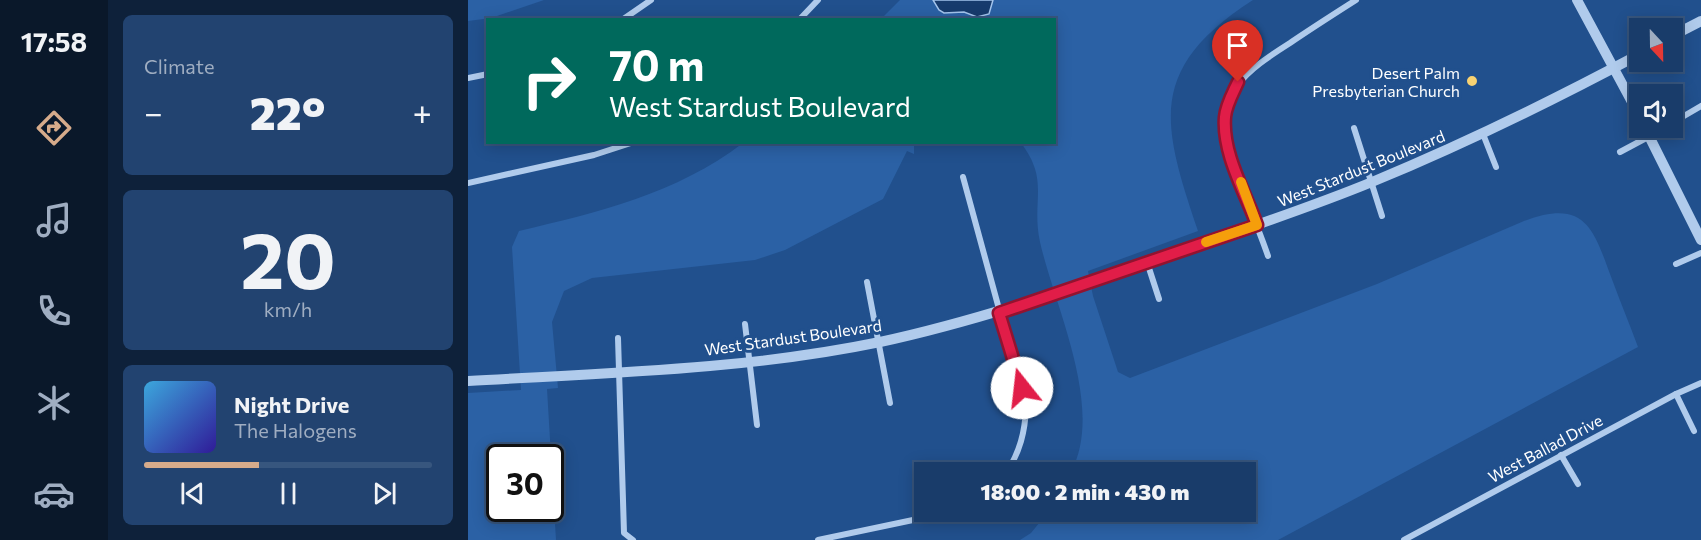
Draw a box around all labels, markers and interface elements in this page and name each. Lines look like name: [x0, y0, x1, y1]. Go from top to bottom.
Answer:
north arrow: [1629, 18, 1683, 72]
map controls: [1629, 18, 1683, 138]
pin: [1212, 20, 1263, 82]
text: 17:58: [21, 25, 87, 58]
icon: arrive: [1221, 29, 1254, 62]
text: 70 m: [609, 38, 704, 90]
icon: right: [510, 42, 588, 120]
text: Climate: [144, 54, 214, 78]
place label: Desert Palm Presbyterian Church: [1312, 63, 1460, 100]
marker: Desert Palm Presbyterian Church: [1465, 74, 1479, 88]
text: 22°: [250, 84, 326, 139]
button: sound: [1629, 84, 1683, 138]
text: West Stardust Boulevard: [609, 90, 911, 123]
text: −: [144, 91, 163, 132]
text: +: [413, 91, 432, 132]
icon: directions: [33, 107, 75, 149]
street label: West Stardust Boulevard: [1275, 126, 1447, 210]
icon: music: [33, 199, 75, 241]
text: 20: [240, 210, 336, 305]
icon: phone: [33, 290, 75, 332]
text: km/h: [264, 297, 312, 321]
street label: West Stardust Boulevard: [703, 315, 883, 359]
position arrow: [990, 356, 1054, 420]
icon: climate: [33, 382, 75, 424]
text: Night Drive: [234, 391, 349, 418]
street label: West Ballad Drive: [1485, 410, 1605, 486]
text: The Halogens: [234, 418, 357, 442]
speed limit sign: 30: [486, 444, 564, 522]
icon: car: [33, 473, 75, 515]
icon: previous: [176, 477, 209, 510]
icon: pause: [272, 477, 305, 510]
icon: next: [368, 477, 401, 510]
text: 18:00 · 2 min · 430 m: [981, 478, 1189, 505]

